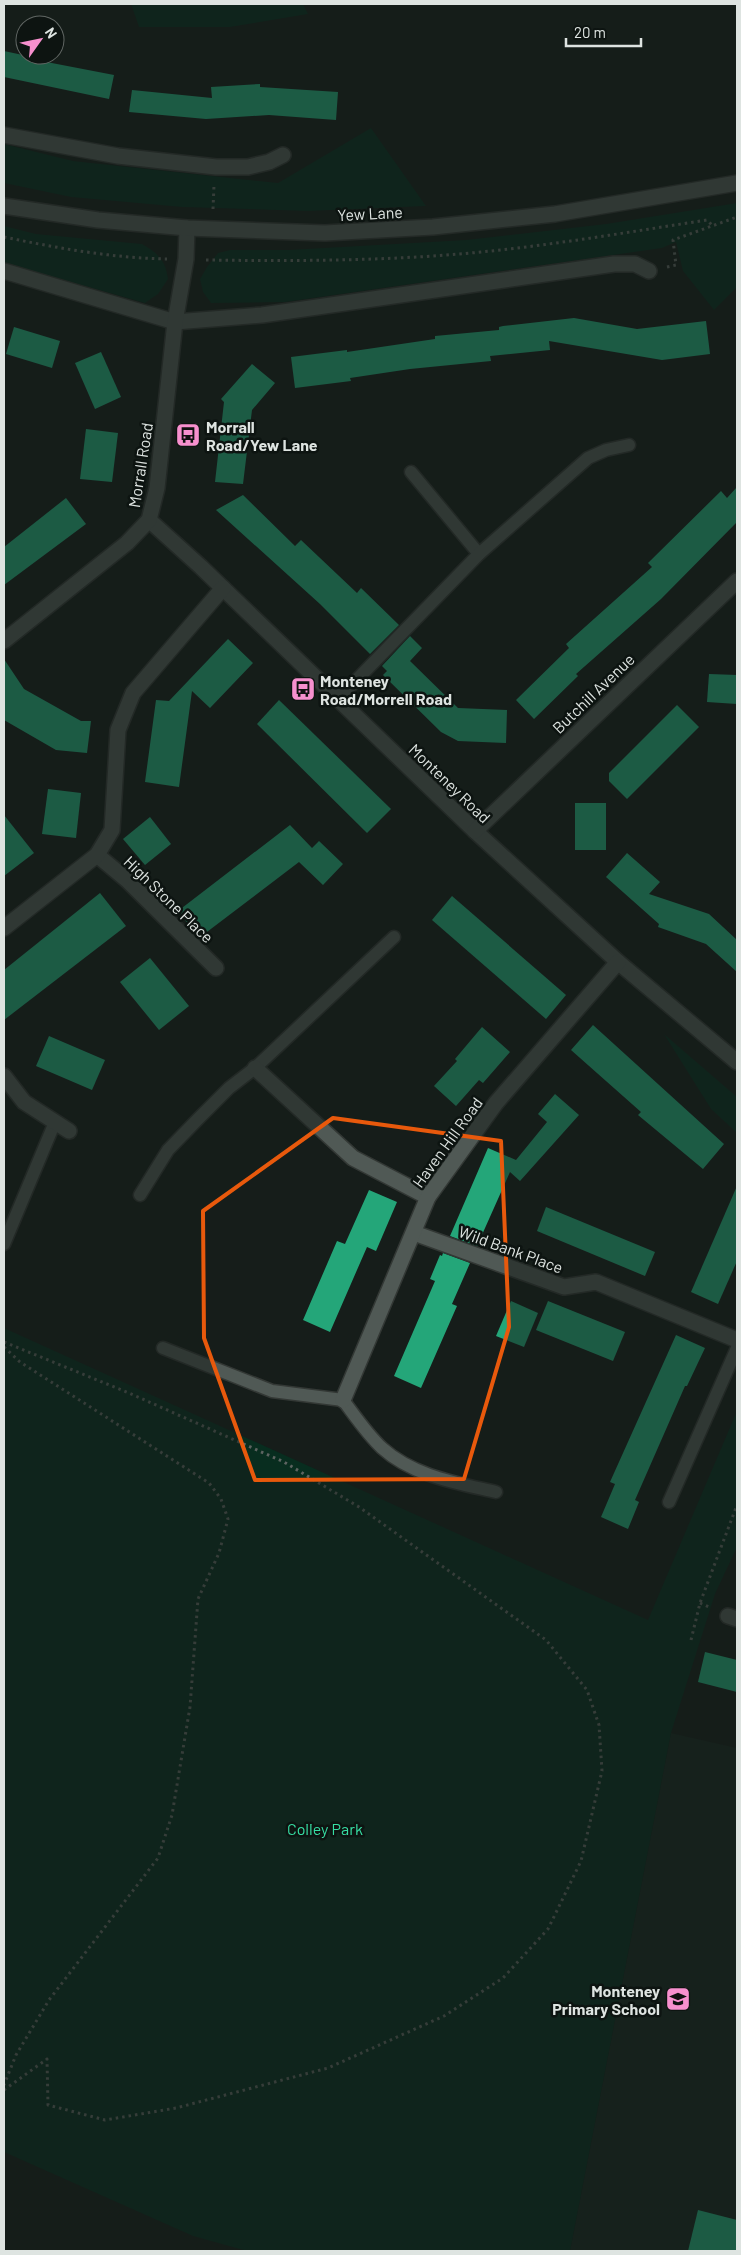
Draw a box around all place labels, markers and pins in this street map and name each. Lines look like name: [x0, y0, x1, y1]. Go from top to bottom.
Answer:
place label: Morrall Road/Yew Lane: [206, 417, 318, 454]
bus stop icon: Morrall Road/Yew Lane: [175, 422, 201, 448]
place label: Monteney Road/Morrell Road: [320, 671, 452, 708]
bus stop icon: Monteney Road/Morrell Road: [290, 676, 316, 702]
place label: Monteney Primary School: [552, 1981, 660, 2018]
school or university icon: Monteney Primary School: [665, 1986, 691, 2012]

